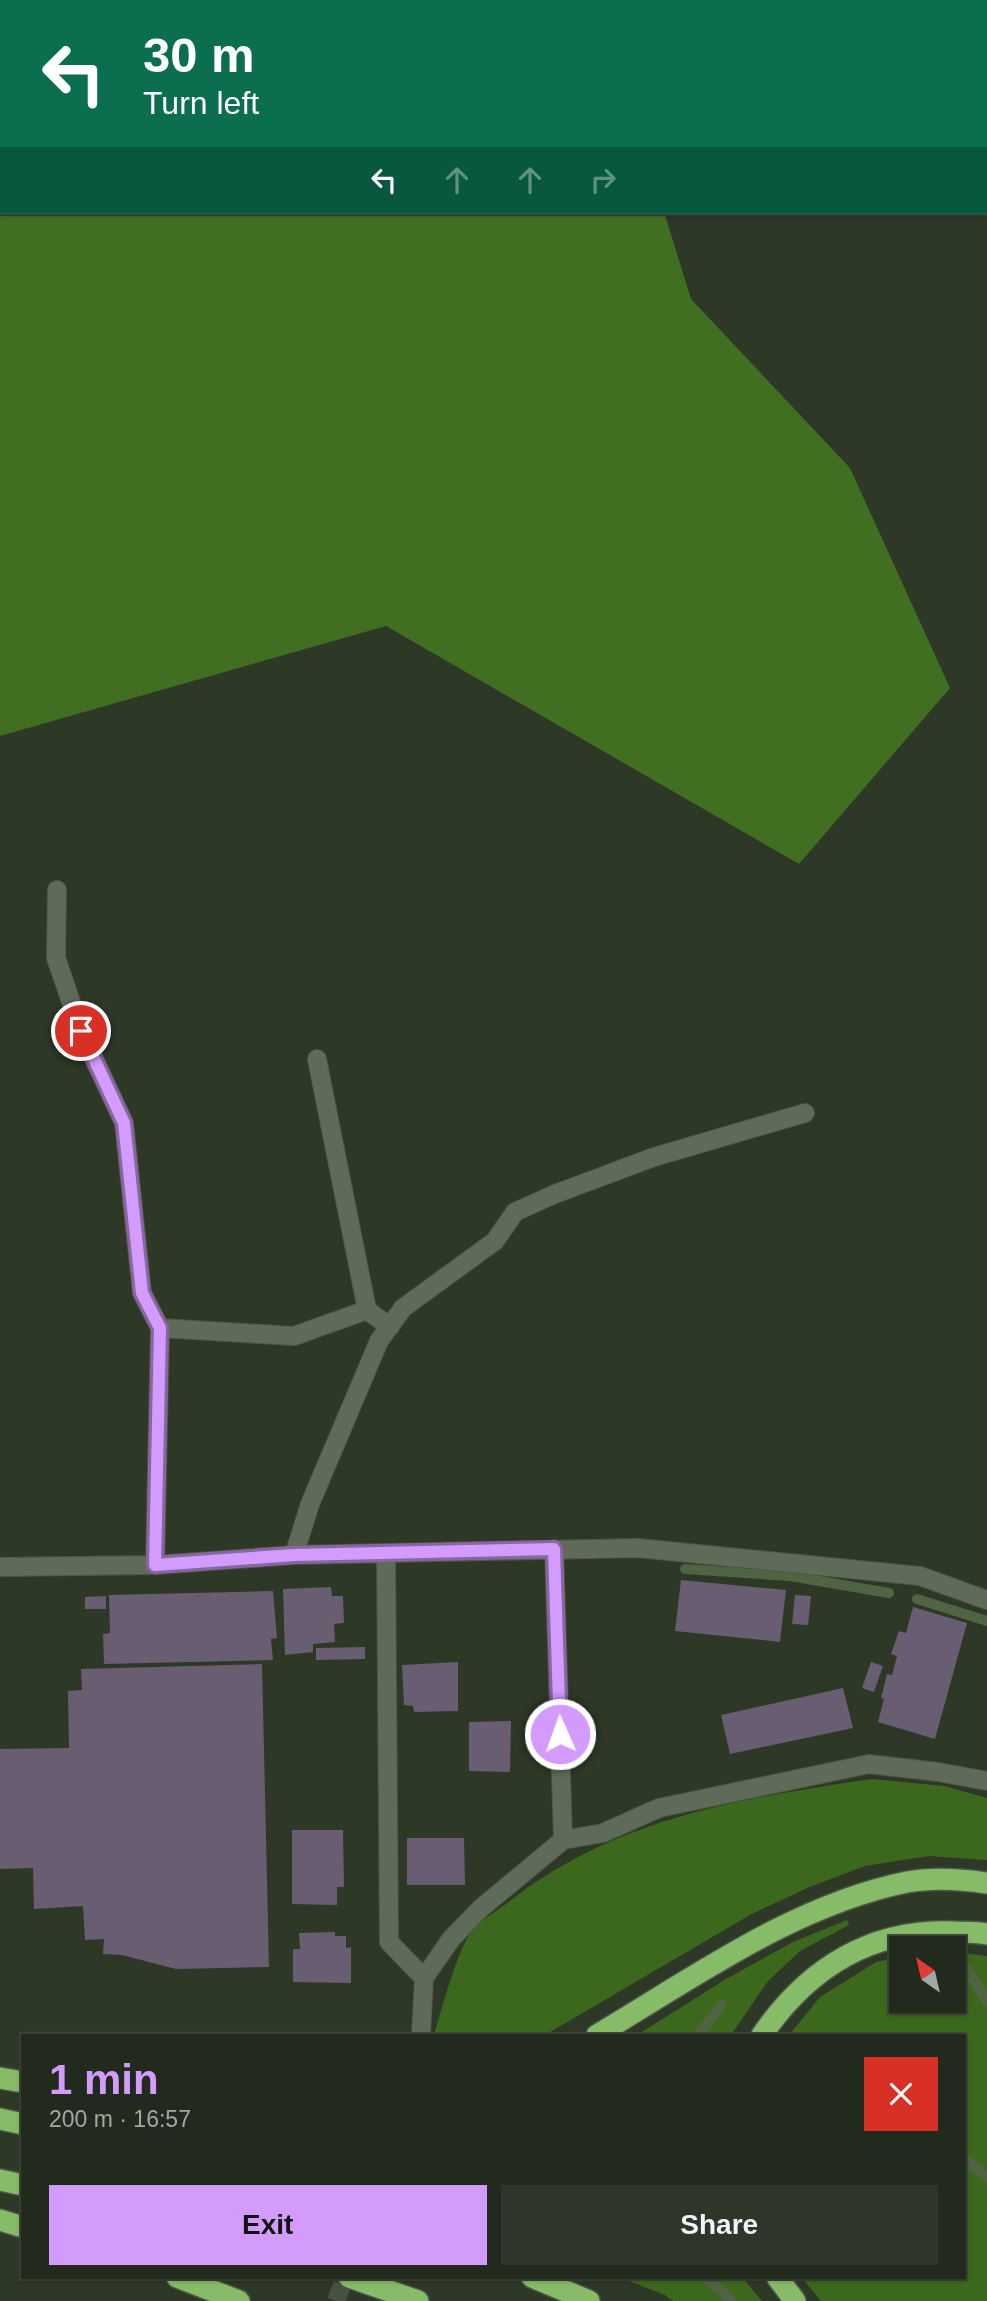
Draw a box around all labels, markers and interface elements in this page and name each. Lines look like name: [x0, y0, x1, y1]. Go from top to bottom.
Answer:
icon: left: [28, 28, 119, 119]
text: 30 m: [143, 28, 255, 82]
text: Turn left: [143, 85, 259, 121]
icon: left: [365, 161, 403, 199]
icon: ahead: [438, 161, 476, 199]
icon: ahead: [511, 161, 549, 199]
icon: right: [584, 161, 622, 199]
pin: [51, 1001, 111, 1061]
icon: arrive: [62, 1012, 100, 1050]
position arrow: [523, 1697, 597, 1771]
north arrow: [889, 1936, 966, 2012]
map controls: [889, 1936, 966, 2013]
text: 1 min: [49, 2056, 159, 2103]
button: close: [864, 2057, 938, 2131]
text: 200 m · 16:57: [49, 2106, 191, 2132]
button: Exit: [49, 2185, 487, 2265]
button: Share: [501, 2185, 938, 2265]

